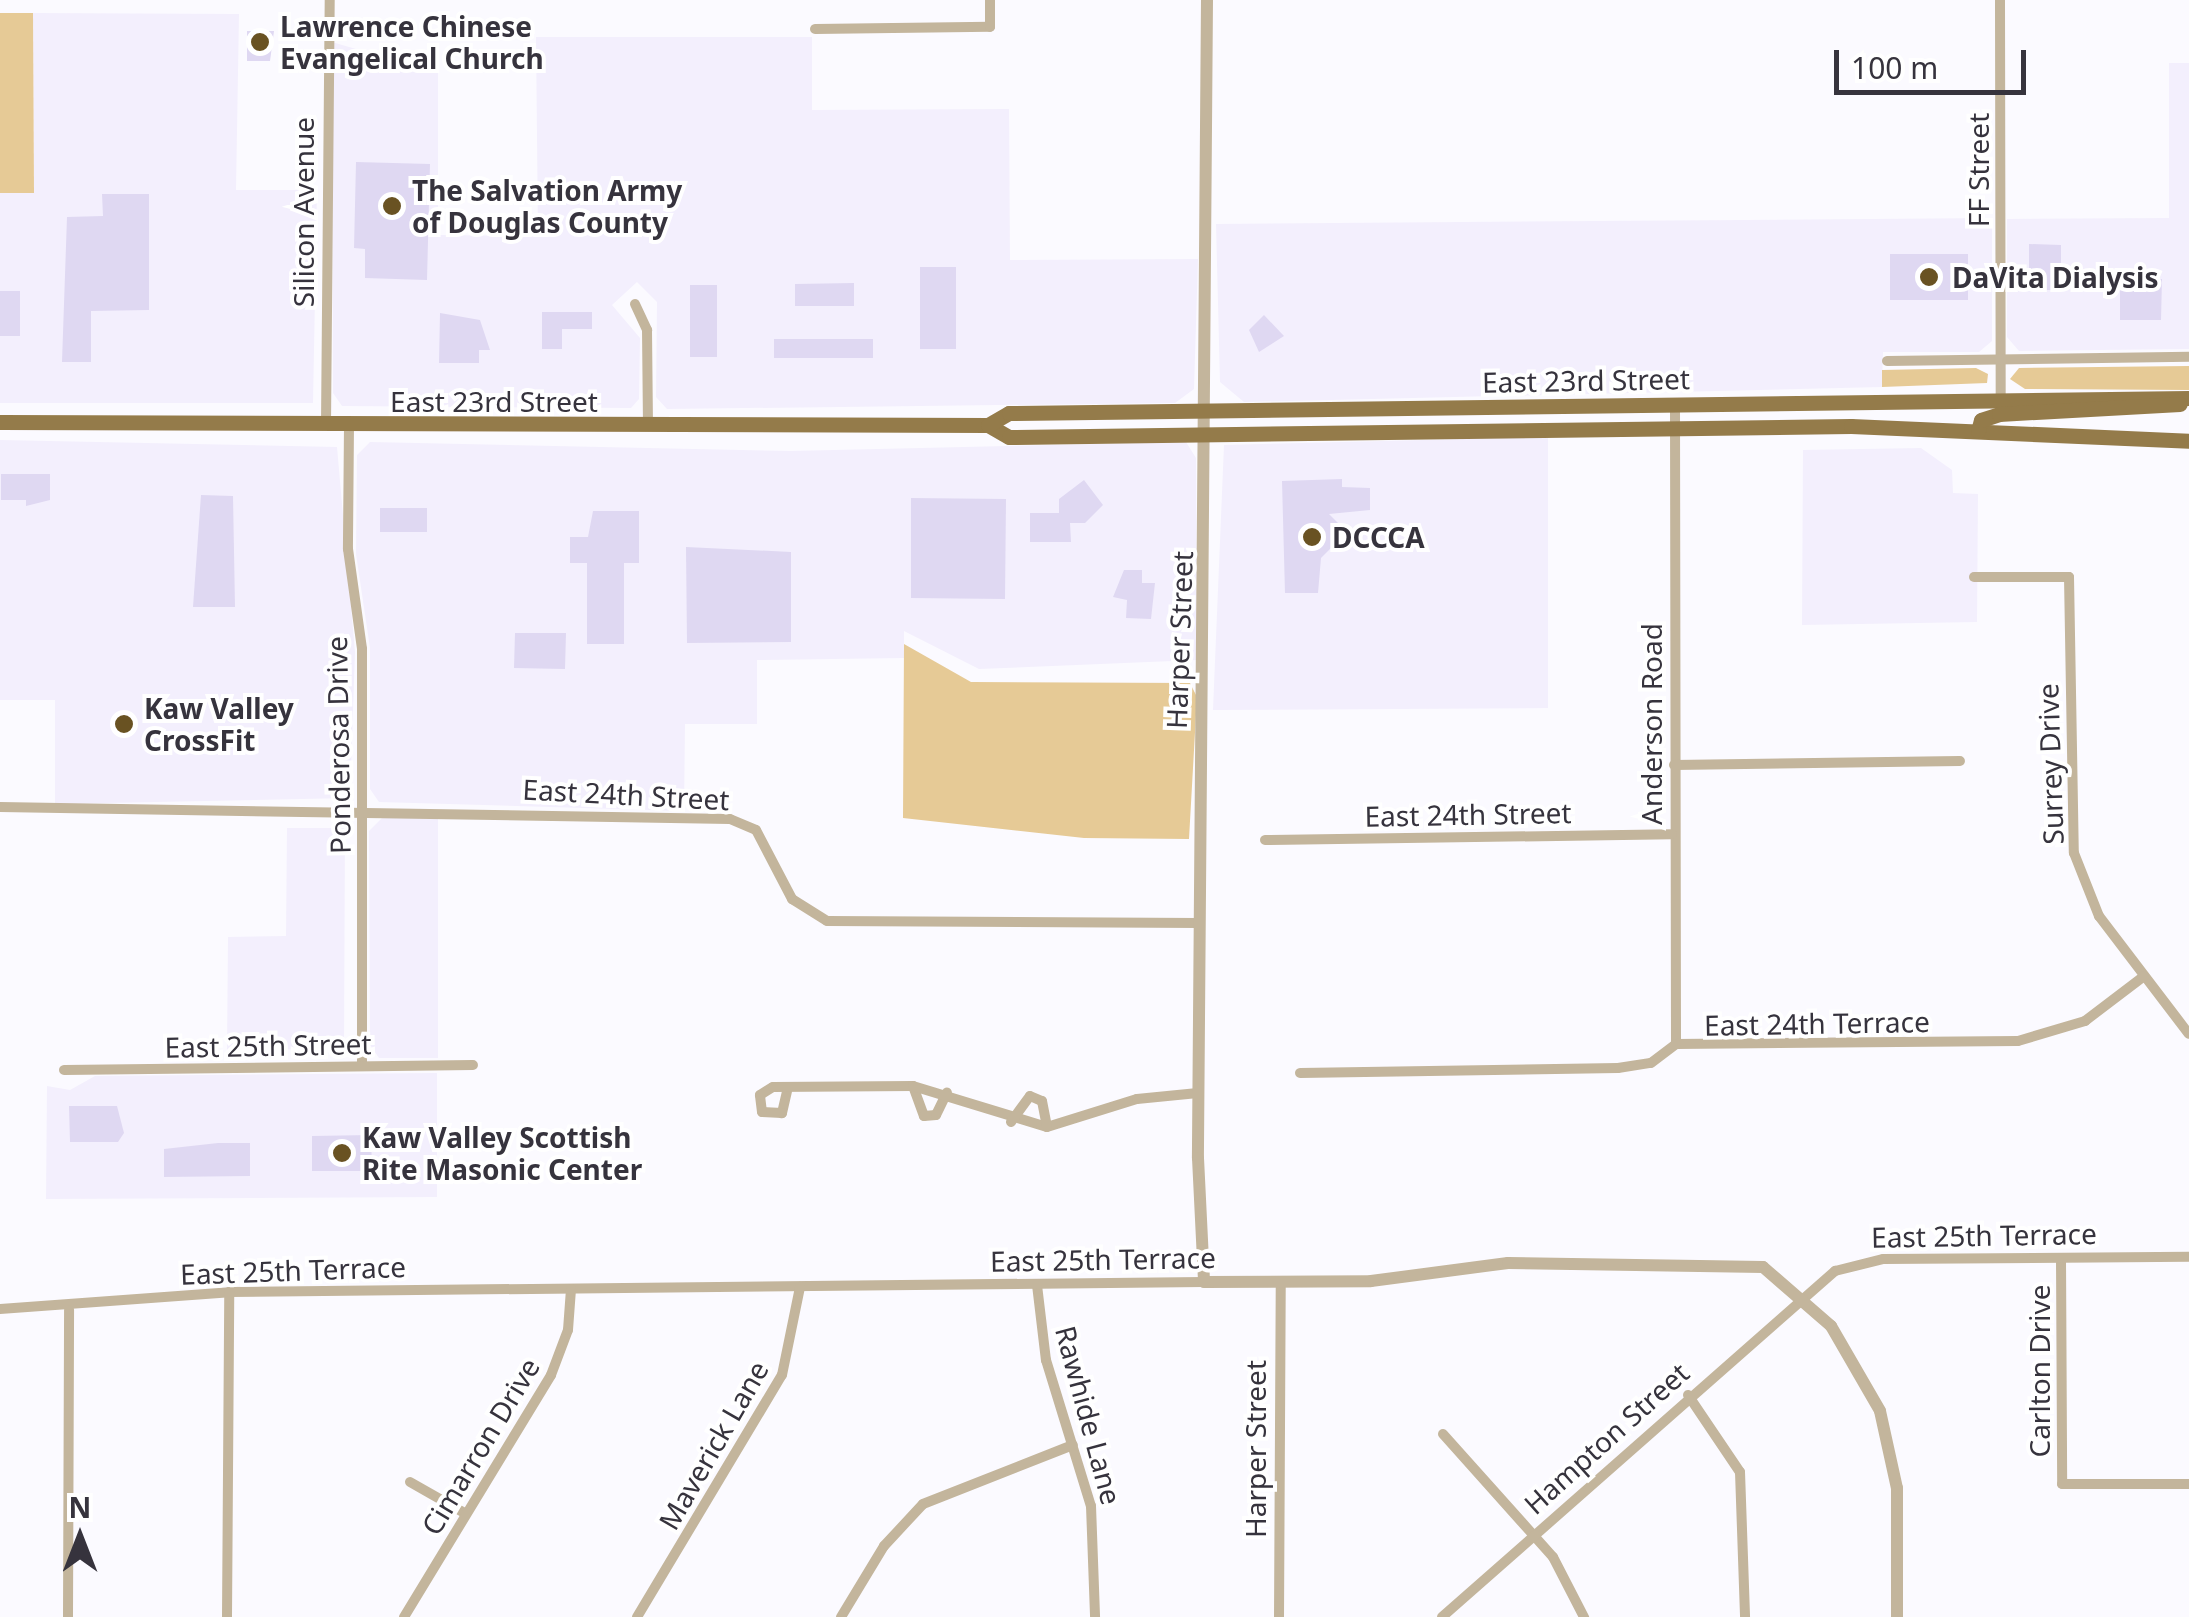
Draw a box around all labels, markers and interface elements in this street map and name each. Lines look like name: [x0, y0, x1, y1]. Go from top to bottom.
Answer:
place label: Lawrence Chinese Evangelical Church: [280, 9, 544, 75]
scale bar: [1839, 30, 2032, 92]
marker: Lawrence Chinese Evangelical Church: [249, 31, 271, 53]
text: 100 m: [1851, 47, 1938, 88]
street label: FF Street: [1961, 113, 1995, 227]
street label: Silicon Avenue: [286, 117, 320, 307]
place label: The Salvation Army of Douglas County: [412, 173, 682, 239]
marker: The Salvation Army of Douglas County: [381, 195, 403, 217]
place label: DaVita Dialysis: [1952, 260, 2158, 294]
marker: DaVita Dialysis: [1916, 264, 1942, 290]
street label: East 23rd Street: [1482, 361, 1690, 399]
street label: East 23rd Street: [390, 384, 598, 418]
place label: DCCCA: [1332, 520, 1425, 554]
marker: DCCCA: [1301, 526, 1323, 548]
street label: Harper Street: [1159, 550, 1199, 730]
street label: Anderson Road: [1634, 623, 1668, 825]
street label: Ponderosa Drive: [319, 636, 357, 854]
street label: Surrey Drive: [2030, 683, 2070, 845]
place label: Kaw Valley CrossFit: [144, 691, 294, 757]
marker: Kaw Valley CrossFit: [113, 713, 135, 735]
street label: East 24th Street: [522, 772, 730, 816]
street label: East 24th Street: [1364, 795, 1572, 833]
street label: East 24th Terrace: [1704, 1004, 1930, 1042]
street label: East 25th Street: [164, 1026, 372, 1064]
place label: Kaw Valley Scottish Rite Masonic Center: [362, 1120, 642, 1186]
marker: Kaw Valley Scottish Rite Masonic Center: [331, 1142, 353, 1164]
street label: East 25th Terrace: [1871, 1216, 2097, 1254]
street label: East 25th Terrace: [990, 1240, 1216, 1278]
street label: East 25th Terrace: [180, 1249, 406, 1291]
street label: Carlton Drive: [2022, 1284, 2056, 1458]
street label: Rawhide Lane: [1049, 1322, 1129, 1508]
street label: Cimarron Drive: [414, 1352, 546, 1540]
street label: Maverick Lane: [651, 1355, 775, 1535]
street label: Hampton Street: [1517, 1355, 1695, 1521]
street label: Harper Street: [1238, 1360, 1272, 1538]
north arrow: [30, 1487, 130, 1587]
text: N: [69, 1488, 91, 1526]

